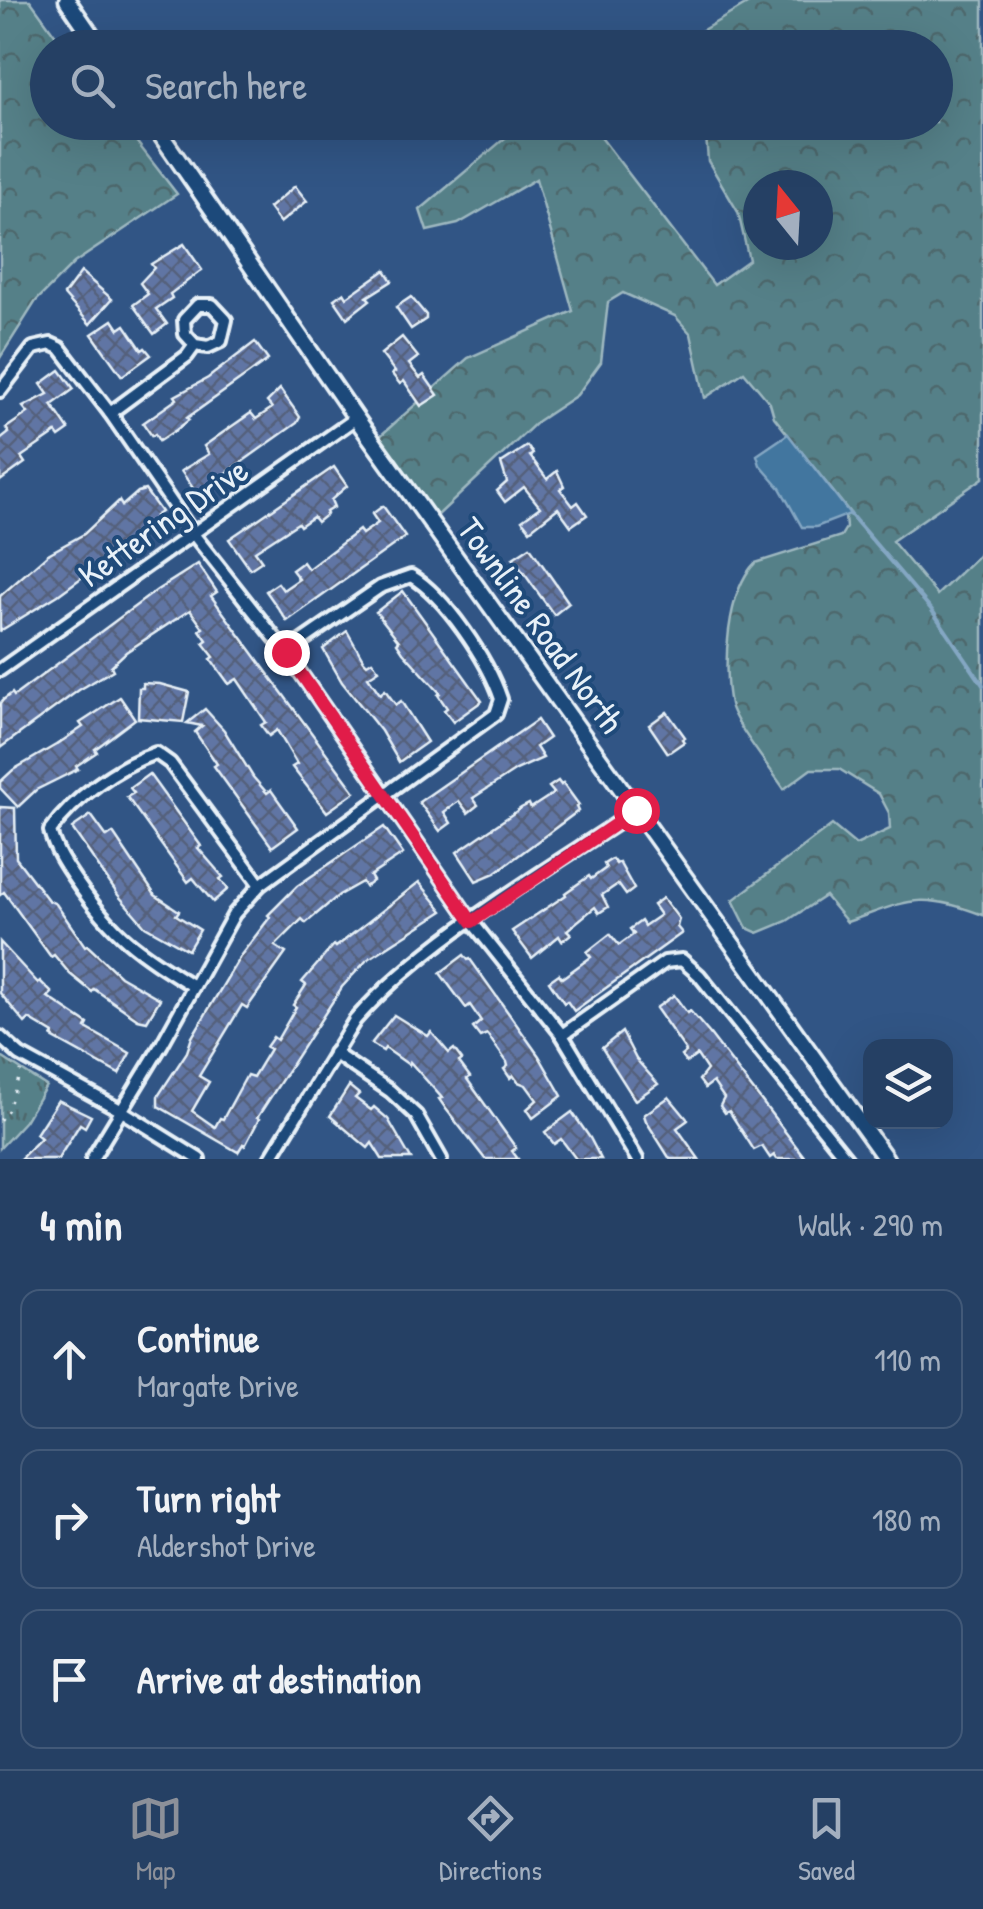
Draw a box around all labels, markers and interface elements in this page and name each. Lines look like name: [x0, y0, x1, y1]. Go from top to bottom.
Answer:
search box: [30, 30, 953, 140]
icon: search: [65, 58, 120, 113]
text: Search here: [145, 59, 307, 111]
north arrow: [743, 170, 833, 260]
street label: Kettering Drive: [69, 446, 257, 598]
street label: Townline Road North: [447, 508, 635, 742]
route end: [264, 630, 310, 676]
route start: [614, 788, 660, 834]
map controls: [863, 1039, 953, 1129]
button: layers: [863, 1039, 953, 1129]
text: 4 min: [40, 1196, 122, 1253]
text: Walk · 290 m: [798, 1203, 943, 1246]
text: Continue: [137, 1312, 259, 1364]
icon: ahead: [42, 1332, 97, 1387]
text: 110 m: [874, 1338, 941, 1381]
text: Margate Drive: [137, 1364, 299, 1407]
text: Turn right: [137, 1472, 280, 1524]
icon: right: [42, 1492, 97, 1547]
text: 180 m: [872, 1498, 941, 1541]
text: Aldershot Drive: [137, 1524, 316, 1567]
icon: arrive: [42, 1652, 97, 1707]
text: Arrive at destination: [137, 1653, 421, 1705]
tab: Map: [128, 1791, 183, 1889]
tab: Directions: [439, 1791, 542, 1889]
tab: Saved: [798, 1791, 855, 1889]

